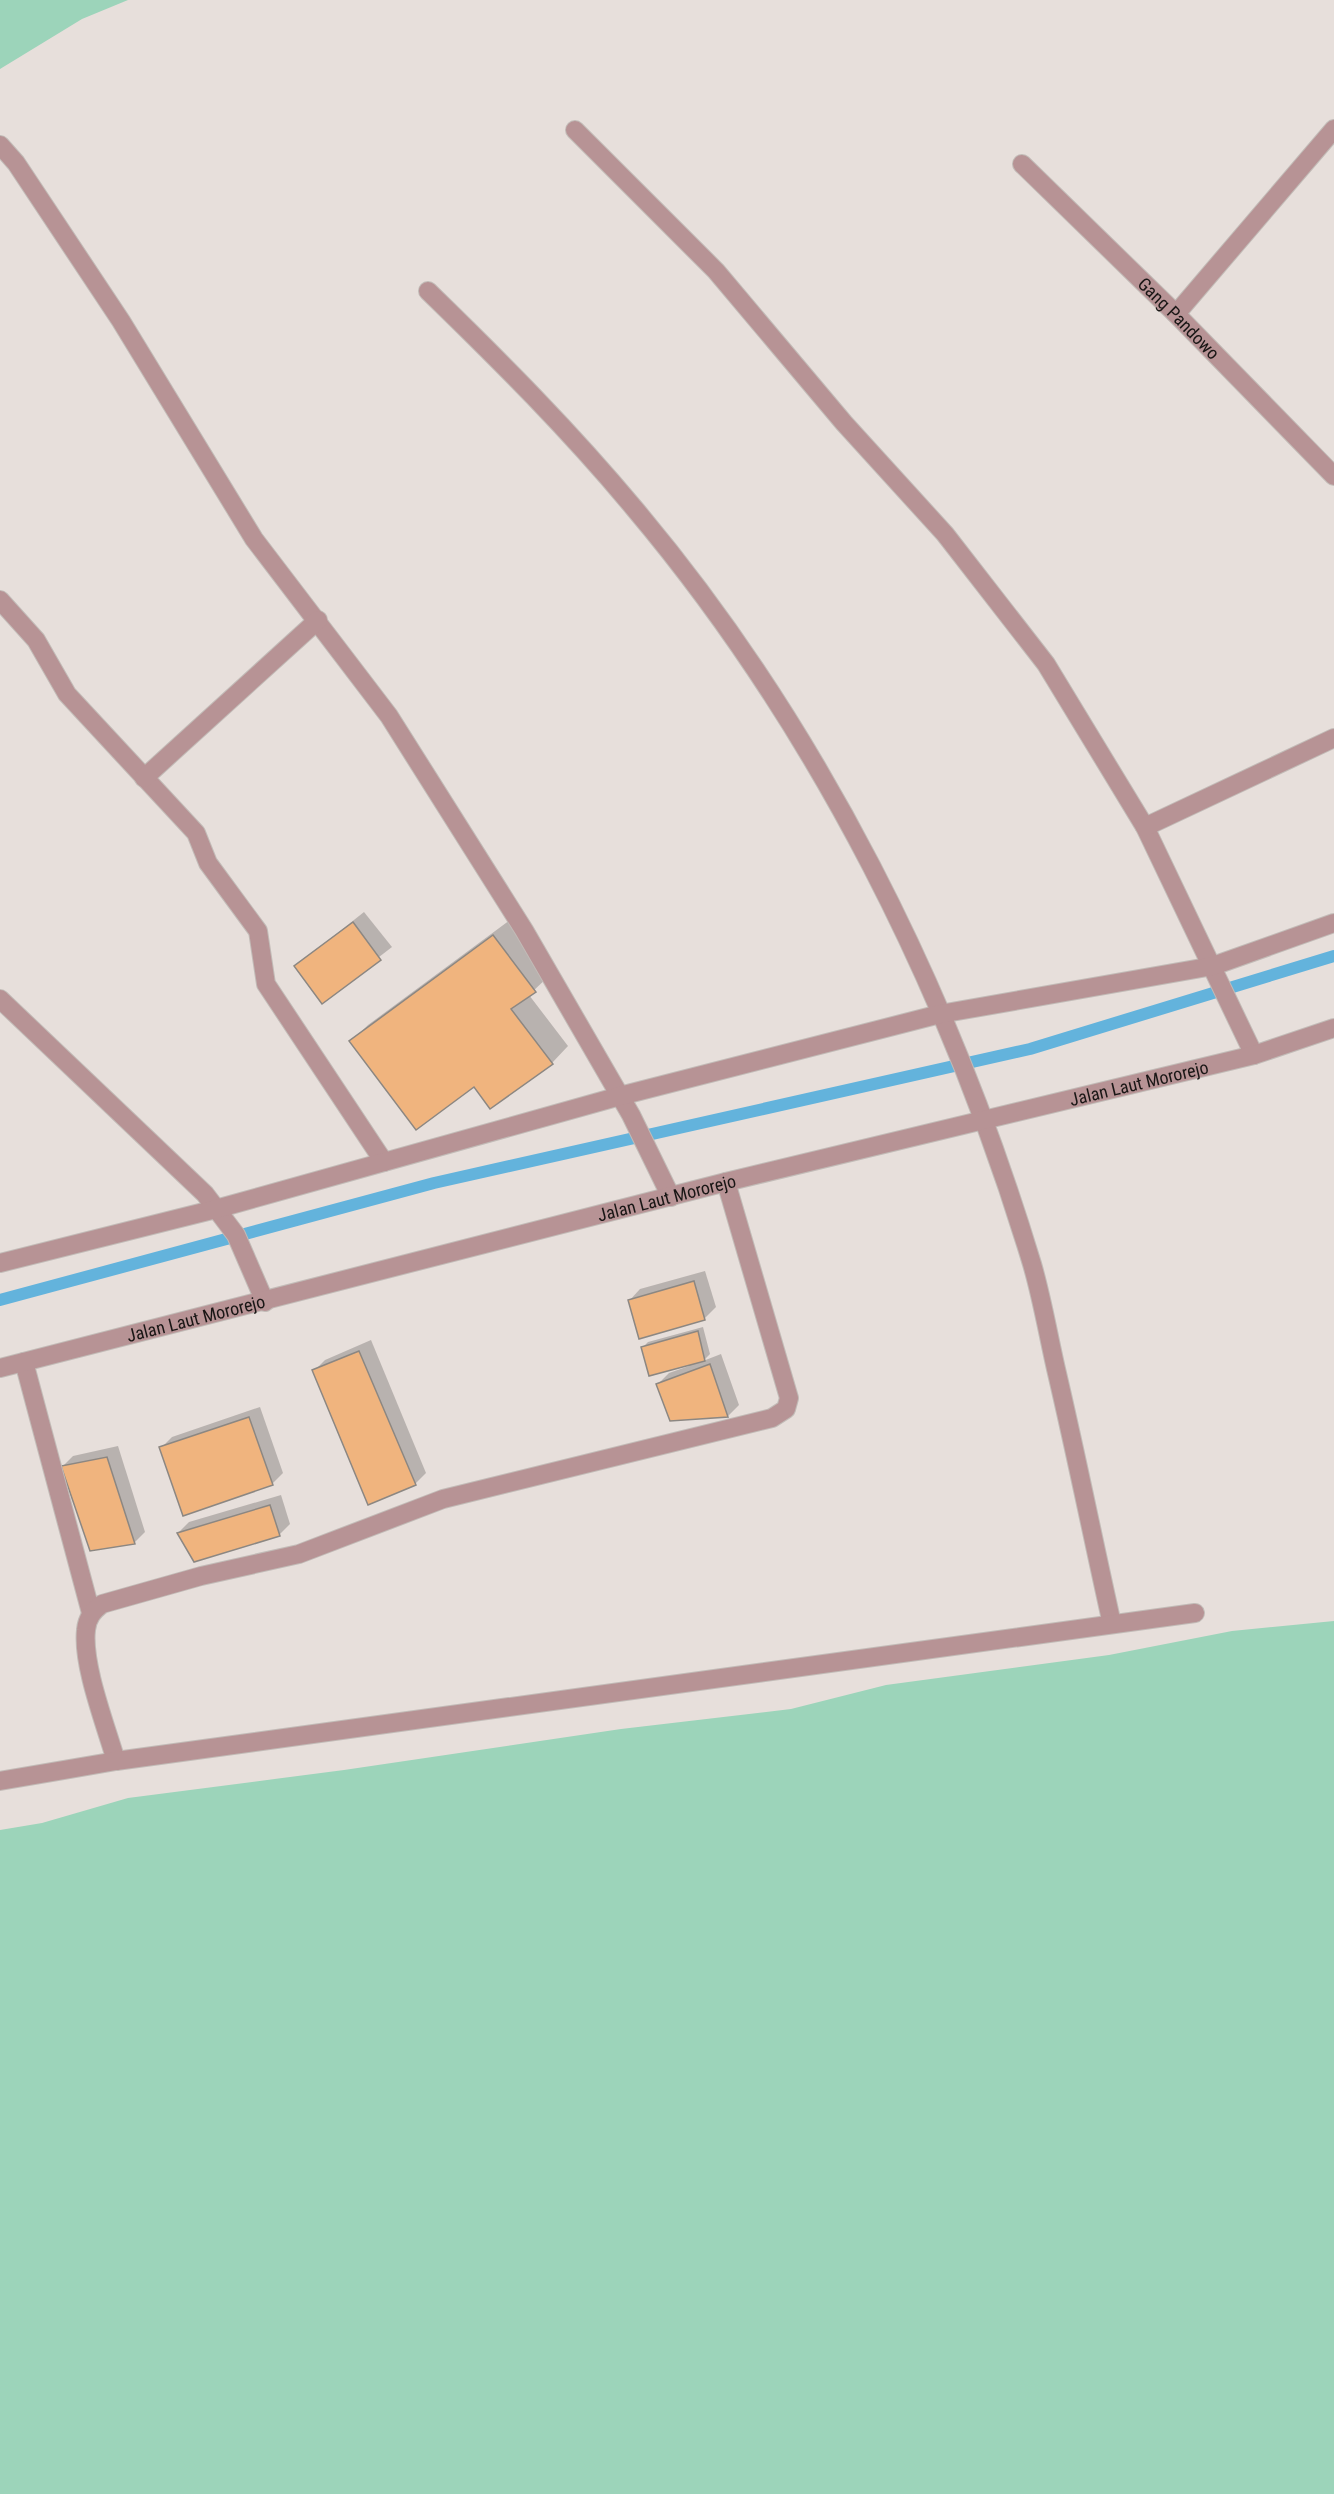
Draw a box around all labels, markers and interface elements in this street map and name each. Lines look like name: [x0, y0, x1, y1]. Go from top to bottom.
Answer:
street label: Gang Pandowo: [1134, 273, 1224, 363]
street label: Jalan Laut Mororejo: [1067, 1056, 1210, 1110]
street label: Jalan Laut Mororejo: [595, 1170, 738, 1225]
street label: Jalan Laut Mororejo: [124, 1290, 267, 1346]

